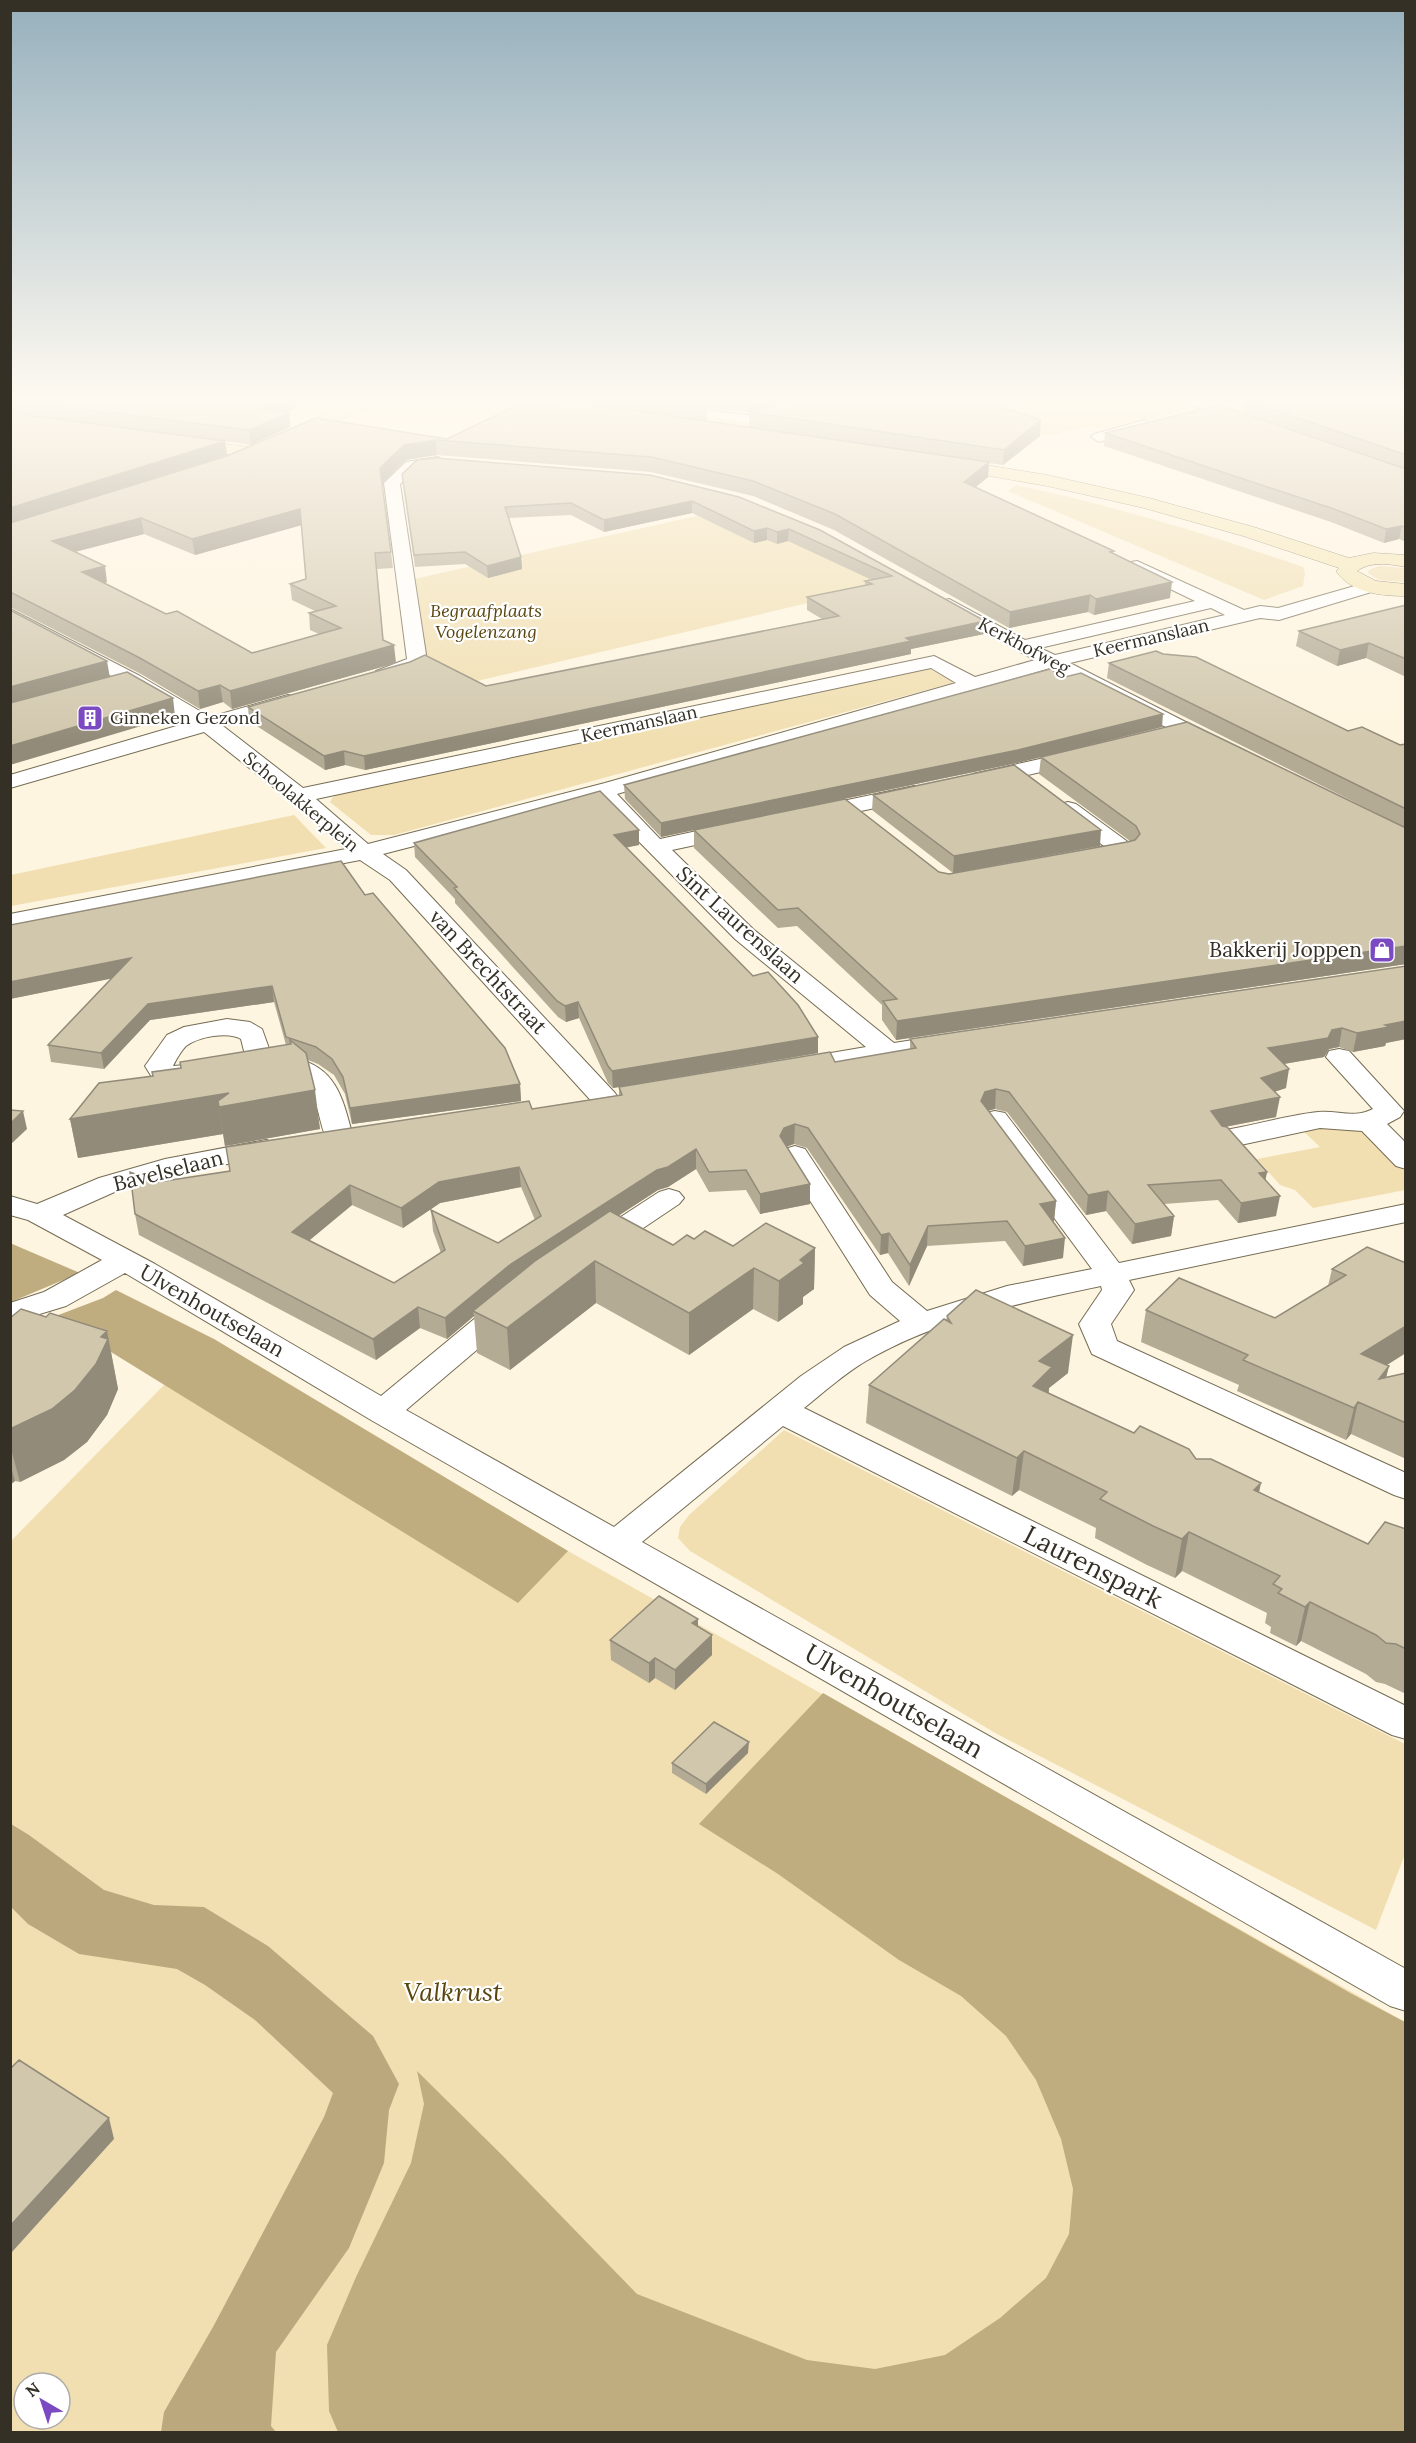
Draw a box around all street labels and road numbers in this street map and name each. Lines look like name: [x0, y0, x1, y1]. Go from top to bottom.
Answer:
street label: Kerkhofweg: [974, 612, 1075, 680]
street label: Keermanslaan: [1091, 613, 1211, 662]
street label: Keermanslaan: [579, 700, 699, 747]
street label: Schoolakkerplein: [239, 747, 364, 857]
street label: Sint Laurenslaan: [671, 860, 810, 989]
street label: van Brechtstraat: [424, 904, 554, 1040]
street label: Bavelselaan: [110, 1144, 226, 1197]
street label: Ulvenhoutselaan: [135, 1258, 290, 1363]
street label: Laurenspark: [1018, 1517, 1168, 1616]
street label: Ulvenhoutselaan: [799, 1636, 990, 1765]

